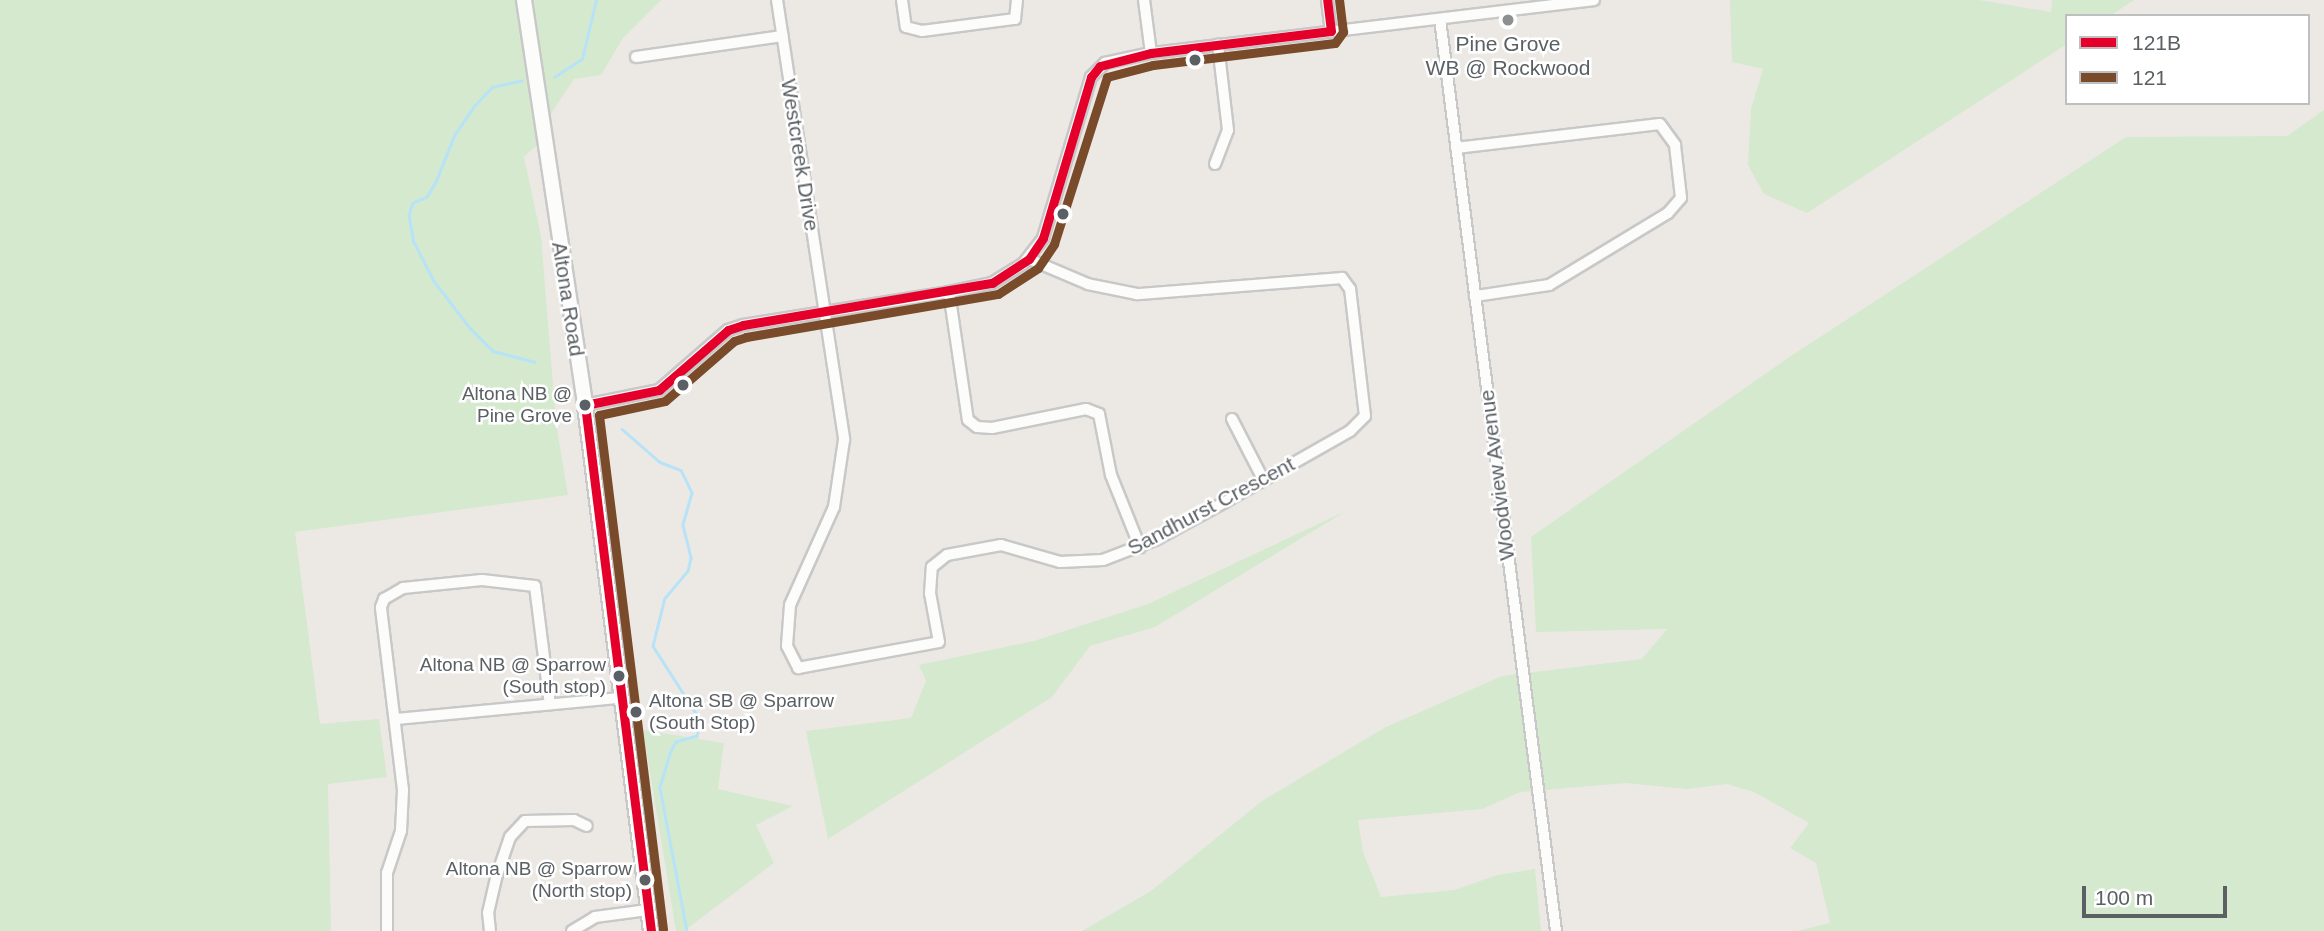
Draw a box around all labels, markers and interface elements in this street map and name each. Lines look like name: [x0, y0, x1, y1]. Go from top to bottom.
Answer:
marker: Pine Grove WB @ Rockwood: [1500, 12, 1516, 28]
legend: [2065, 14, 2310, 105]
place label: Pine Grove WB @ Rockwood: [1426, 31, 1590, 81]
text: 121B: [2132, 31, 2181, 54]
unlabelled marker: [1188, 53, 1202, 67]
text: 121: [2132, 66, 2167, 89]
street label: Westcreek Drive: [776, 77, 824, 233]
unlabelled marker: [1056, 207, 1070, 221]
street label: Altona Road: [547, 240, 589, 358]
unlabelled marker: [676, 378, 690, 392]
place label: Altona NB @ Pine Grove: [462, 383, 572, 427]
street label: Woodview Avenue: [1474, 388, 1520, 562]
marker: Altona NB @ Pine Grove: [578, 398, 592, 412]
street label: Sandhurst Crescent: [1123, 451, 1299, 561]
place label: Altona NB @ Sparrow (South stop): [420, 654, 606, 698]
marker: Altona NB @ Sparrow (South stop): [612, 669, 626, 683]
place label: Altona SB @ Sparrow (South Stop): [649, 690, 834, 734]
marker: Altona SB @ Sparrow (South Stop): [629, 705, 643, 719]
place label: Altona NB @ Sparrow (North stop): [446, 858, 632, 902]
scale bar: [2086, 872, 2231, 916]
marker: Altona NB @ Sparrow (North stop): [638, 873, 652, 887]
text: 100 m: [2095, 886, 2153, 909]

